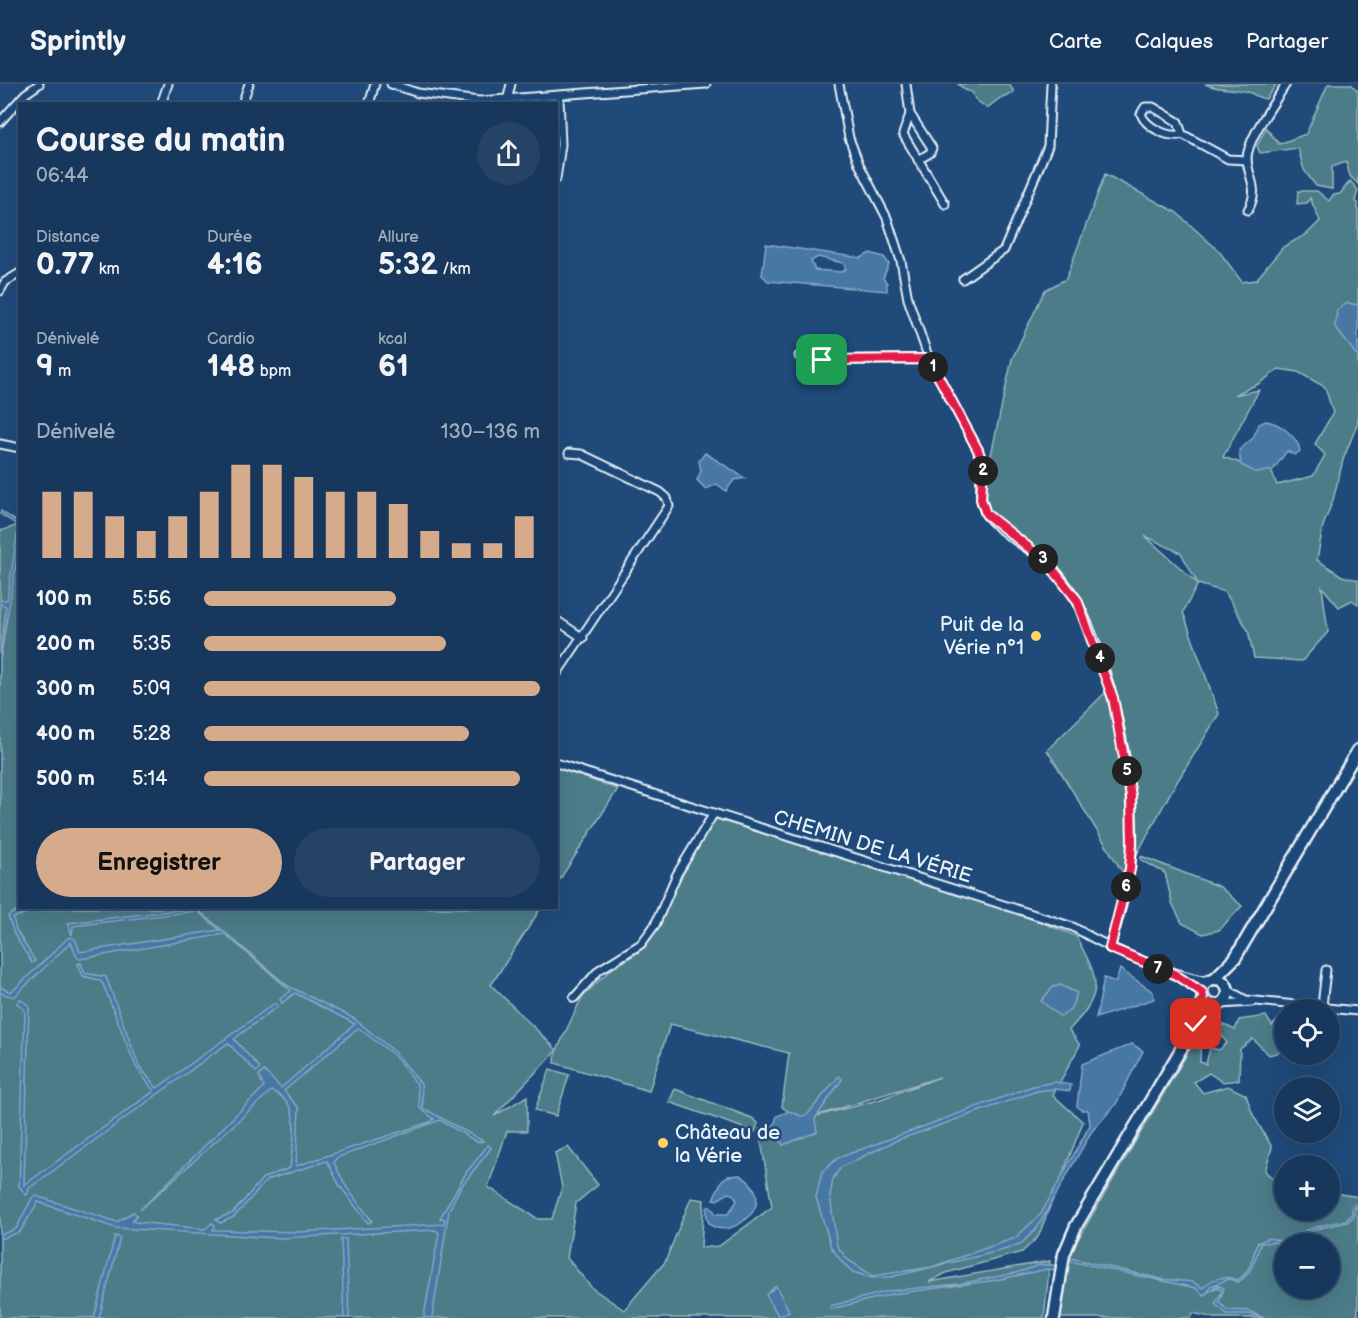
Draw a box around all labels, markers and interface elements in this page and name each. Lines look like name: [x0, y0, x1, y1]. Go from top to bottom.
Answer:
text: Sprintly: [30, 25, 126, 58]
text: Carte: [1049, 29, 1102, 54]
text: Calques: [1135, 29, 1213, 54]
text: Partager: [1246, 29, 1328, 54]
text: Course du matin: [36, 121, 285, 161]
button: share: [477, 122, 540, 185]
text: 06:44: [36, 164, 88, 188]
text: Distance: [36, 228, 100, 247]
text: Durée: [207, 228, 252, 247]
text: Allure: [378, 228, 419, 247]
text: 0.77: [36, 247, 94, 283]
text: 4:16: [207, 247, 263, 283]
text: 5:32: [378, 247, 438, 283]
text: km: [94, 260, 120, 279]
text: /km: [438, 260, 471, 279]
text: Dénivelé: [36, 330, 99, 349]
text: Cardio: [207, 330, 255, 349]
text: kcal: [378, 330, 407, 349]
pin: [796, 334, 847, 385]
icon: arrive: [805, 343, 838, 376]
text: 9: [36, 349, 54, 385]
text: 148: [207, 349, 255, 385]
text: 61: [378, 349, 409, 385]
pin: 1: [918, 352, 948, 382]
text: 1: [930, 357, 936, 376]
text: m: [54, 362, 71, 381]
text: bpm: [255, 362, 291, 381]
text: Dénivelé: [36, 420, 115, 444]
text: 130–136 m: [441, 420, 540, 444]
pin: 2: [968, 456, 998, 486]
text: 2: [978, 461, 988, 480]
pin: 3: [1028, 544, 1058, 574]
text: 3: [1038, 549, 1048, 568]
text: 100 m: [36, 587, 92, 611]
text: 5:56: [132, 587, 171, 611]
place label: Puit de la Vérie n°1: [940, 613, 1024, 660]
marker: Puit de la Vérie n°1: [1029, 629, 1043, 643]
text: 200 m: [36, 632, 95, 656]
text: 5:35: [132, 632, 171, 656]
pin: 4: [1085, 643, 1115, 673]
text: 4: [1095, 648, 1105, 667]
text: 300 m: [36, 677, 95, 701]
text: 5:09: [132, 677, 171, 701]
text: 400 m: [36, 722, 95, 746]
text: 5:28: [132, 722, 171, 746]
pin: 5: [1112, 756, 1142, 786]
text: 5: [1122, 761, 1132, 780]
text: 500 m: [36, 767, 95, 791]
text: 5:14: [132, 767, 167, 791]
street label: CHEMIN DE LA VÉRIE: [771, 804, 975, 889]
button: Enregistrer: [36, 828, 282, 897]
button: Partager: [294, 828, 540, 897]
pin: 6: [1111, 872, 1141, 902]
text: 6: [1121, 877, 1131, 896]
pin: 7: [1143, 954, 1173, 984]
text: 7: [1154, 959, 1162, 978]
pin: [1170, 998, 1221, 1049]
map controls: [1274, 999, 1340, 1299]
button: locate: [1274, 999, 1340, 1065]
icon: check: [1179, 1007, 1212, 1040]
button: layers: [1274, 1077, 1340, 1143]
place label: Château de la Vérie: [675, 1121, 780, 1168]
marker: Château de la Vérie: [656, 1136, 670, 1150]
button: +: [1274, 1155, 1340, 1221]
button: −: [1274, 1233, 1340, 1299]

